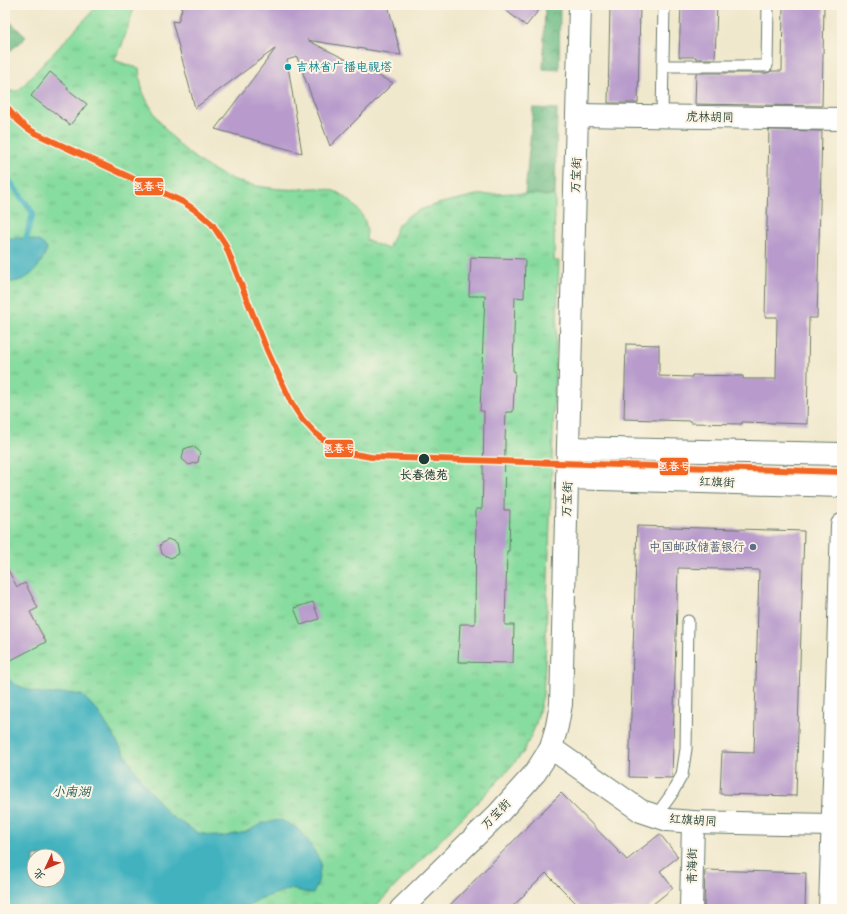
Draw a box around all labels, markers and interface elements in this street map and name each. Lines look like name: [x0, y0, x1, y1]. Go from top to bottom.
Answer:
place label: 吉林省广播电视塔: [296, 59, 392, 75]
marker: 吉林省广播电视塔: [283, 62, 293, 72]
street label: 虎林胡同: [686, 109, 734, 125]
street label: 万宝街: [567, 157, 585, 193]
line badge: 氢春号: [134, 177, 164, 196]
text: 氢春号: [133, 179, 166, 194]
line badge: 氢春号: [324, 439, 354, 458]
text: 氢春号: [323, 441, 356, 456]
marker: 长春德苑: [417, 452, 431, 466]
line badge: 氢春号: [659, 457, 689, 476]
text: 氢春号: [658, 459, 691, 474]
place label: 长春德苑: [400, 467, 448, 483]
street label: 红旗街: [699, 473, 735, 491]
street label: 万宝街: [558, 481, 576, 517]
place label: 中国邮政储蓄银行: [649, 539, 745, 555]
marker: 中国邮政储蓄银行: [748, 542, 758, 552]
water label: 小南湖: [51, 783, 92, 800]
street label: 万宝街: [478, 795, 514, 833]
street label: 红旗胡同: [668, 810, 718, 830]
north arrow: [26, 848, 66, 888]
street label: 青海街: [684, 848, 700, 884]
text: 北: [30, 865, 48, 884]

